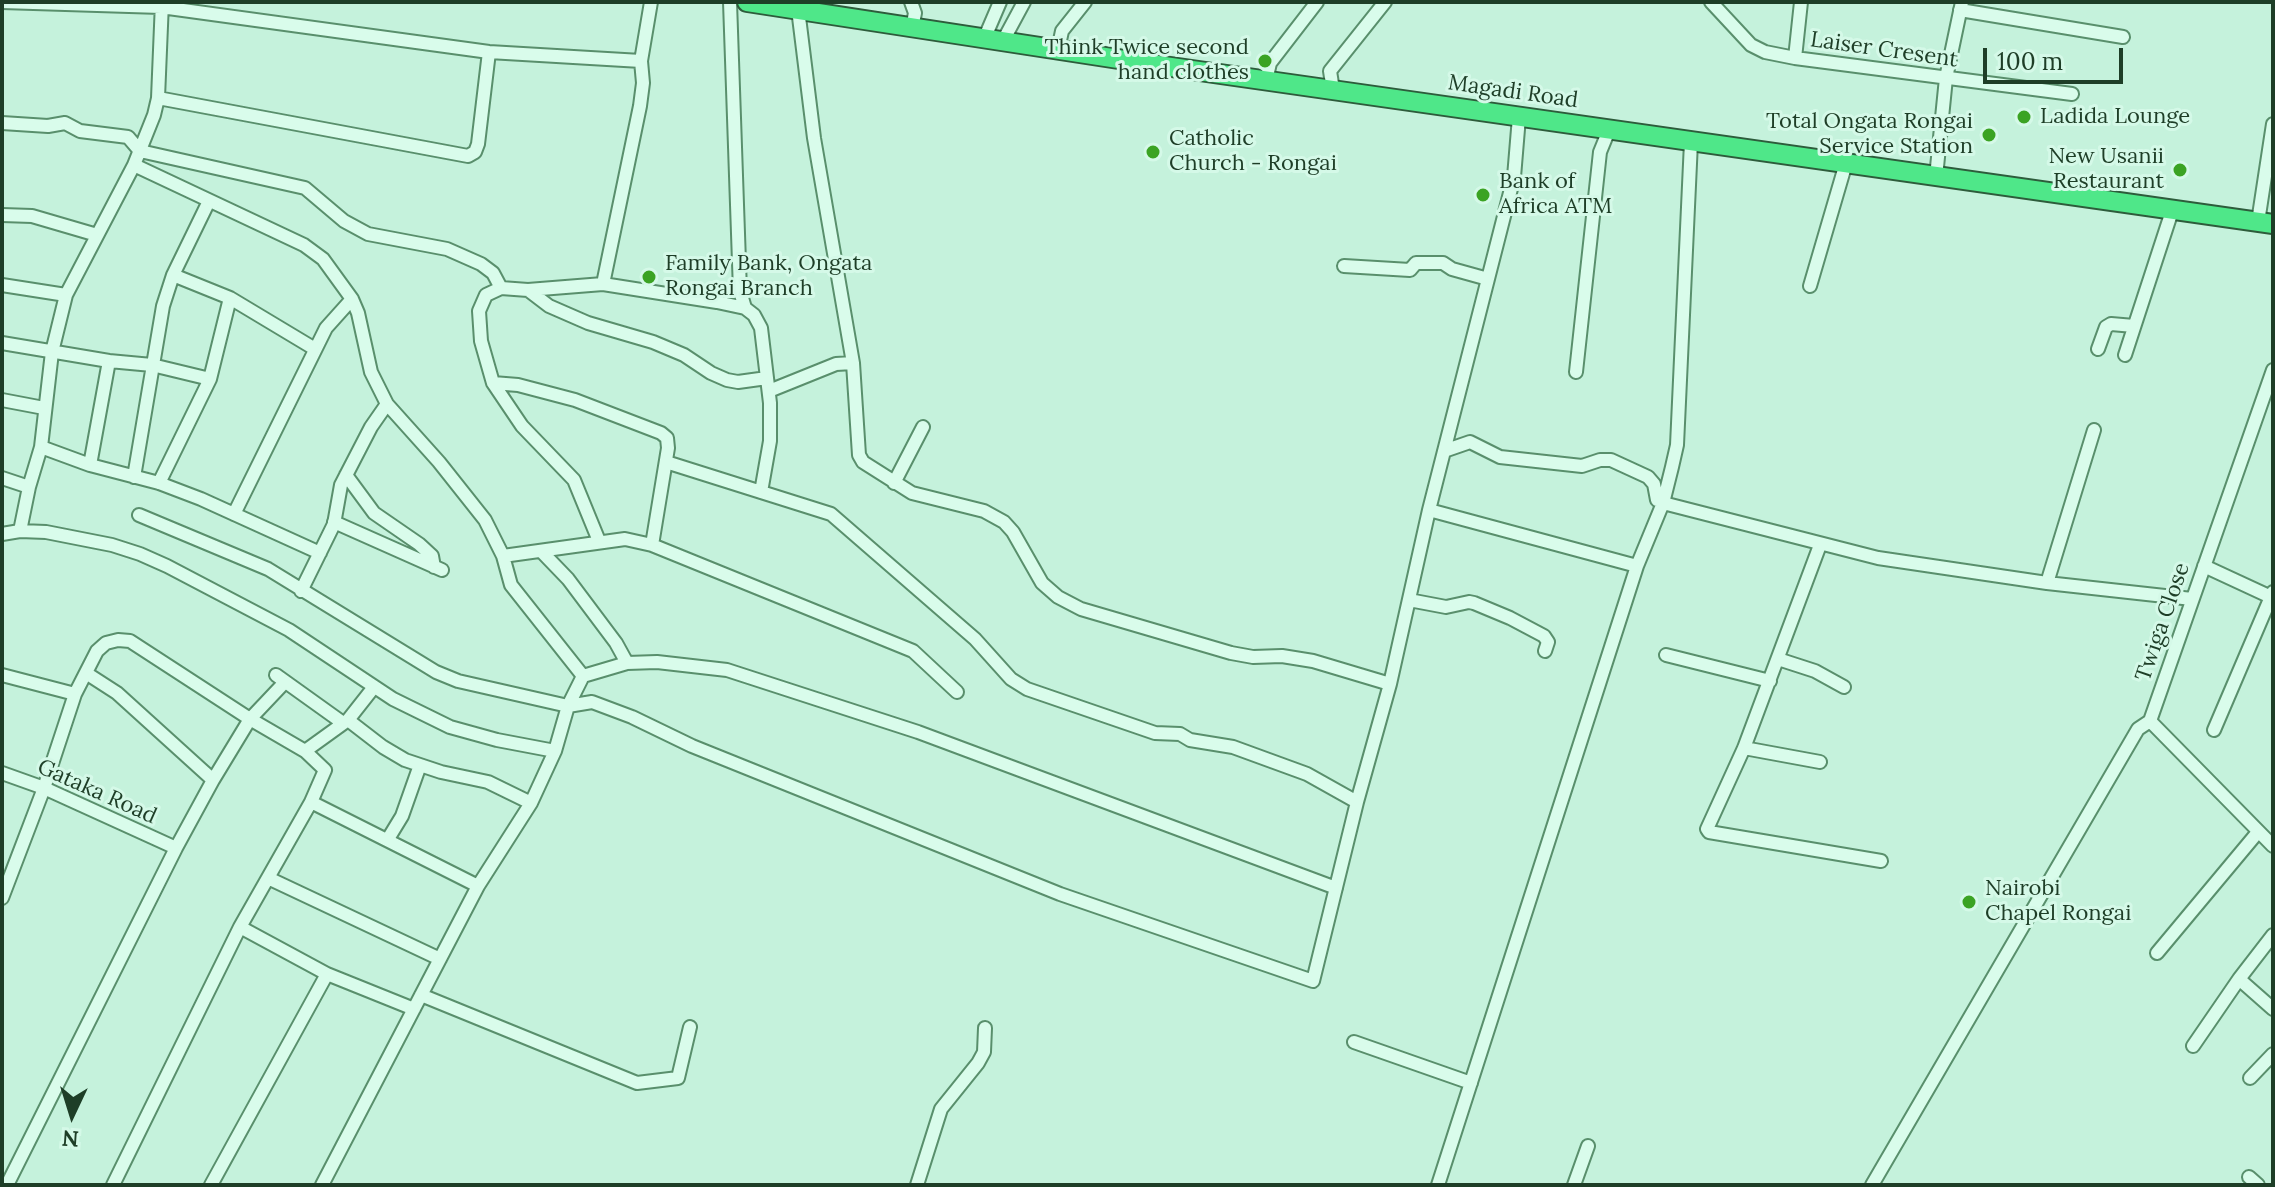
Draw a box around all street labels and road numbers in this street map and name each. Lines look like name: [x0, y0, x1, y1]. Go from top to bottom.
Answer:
street label: Laiser Cresent: [1809, 27, 1959, 73]
street label: Magadi Road: [1446, 70, 1580, 114]
street label: Twiga Close: [2130, 559, 2196, 685]
street label: Gataka Road: [33, 754, 161, 830]

